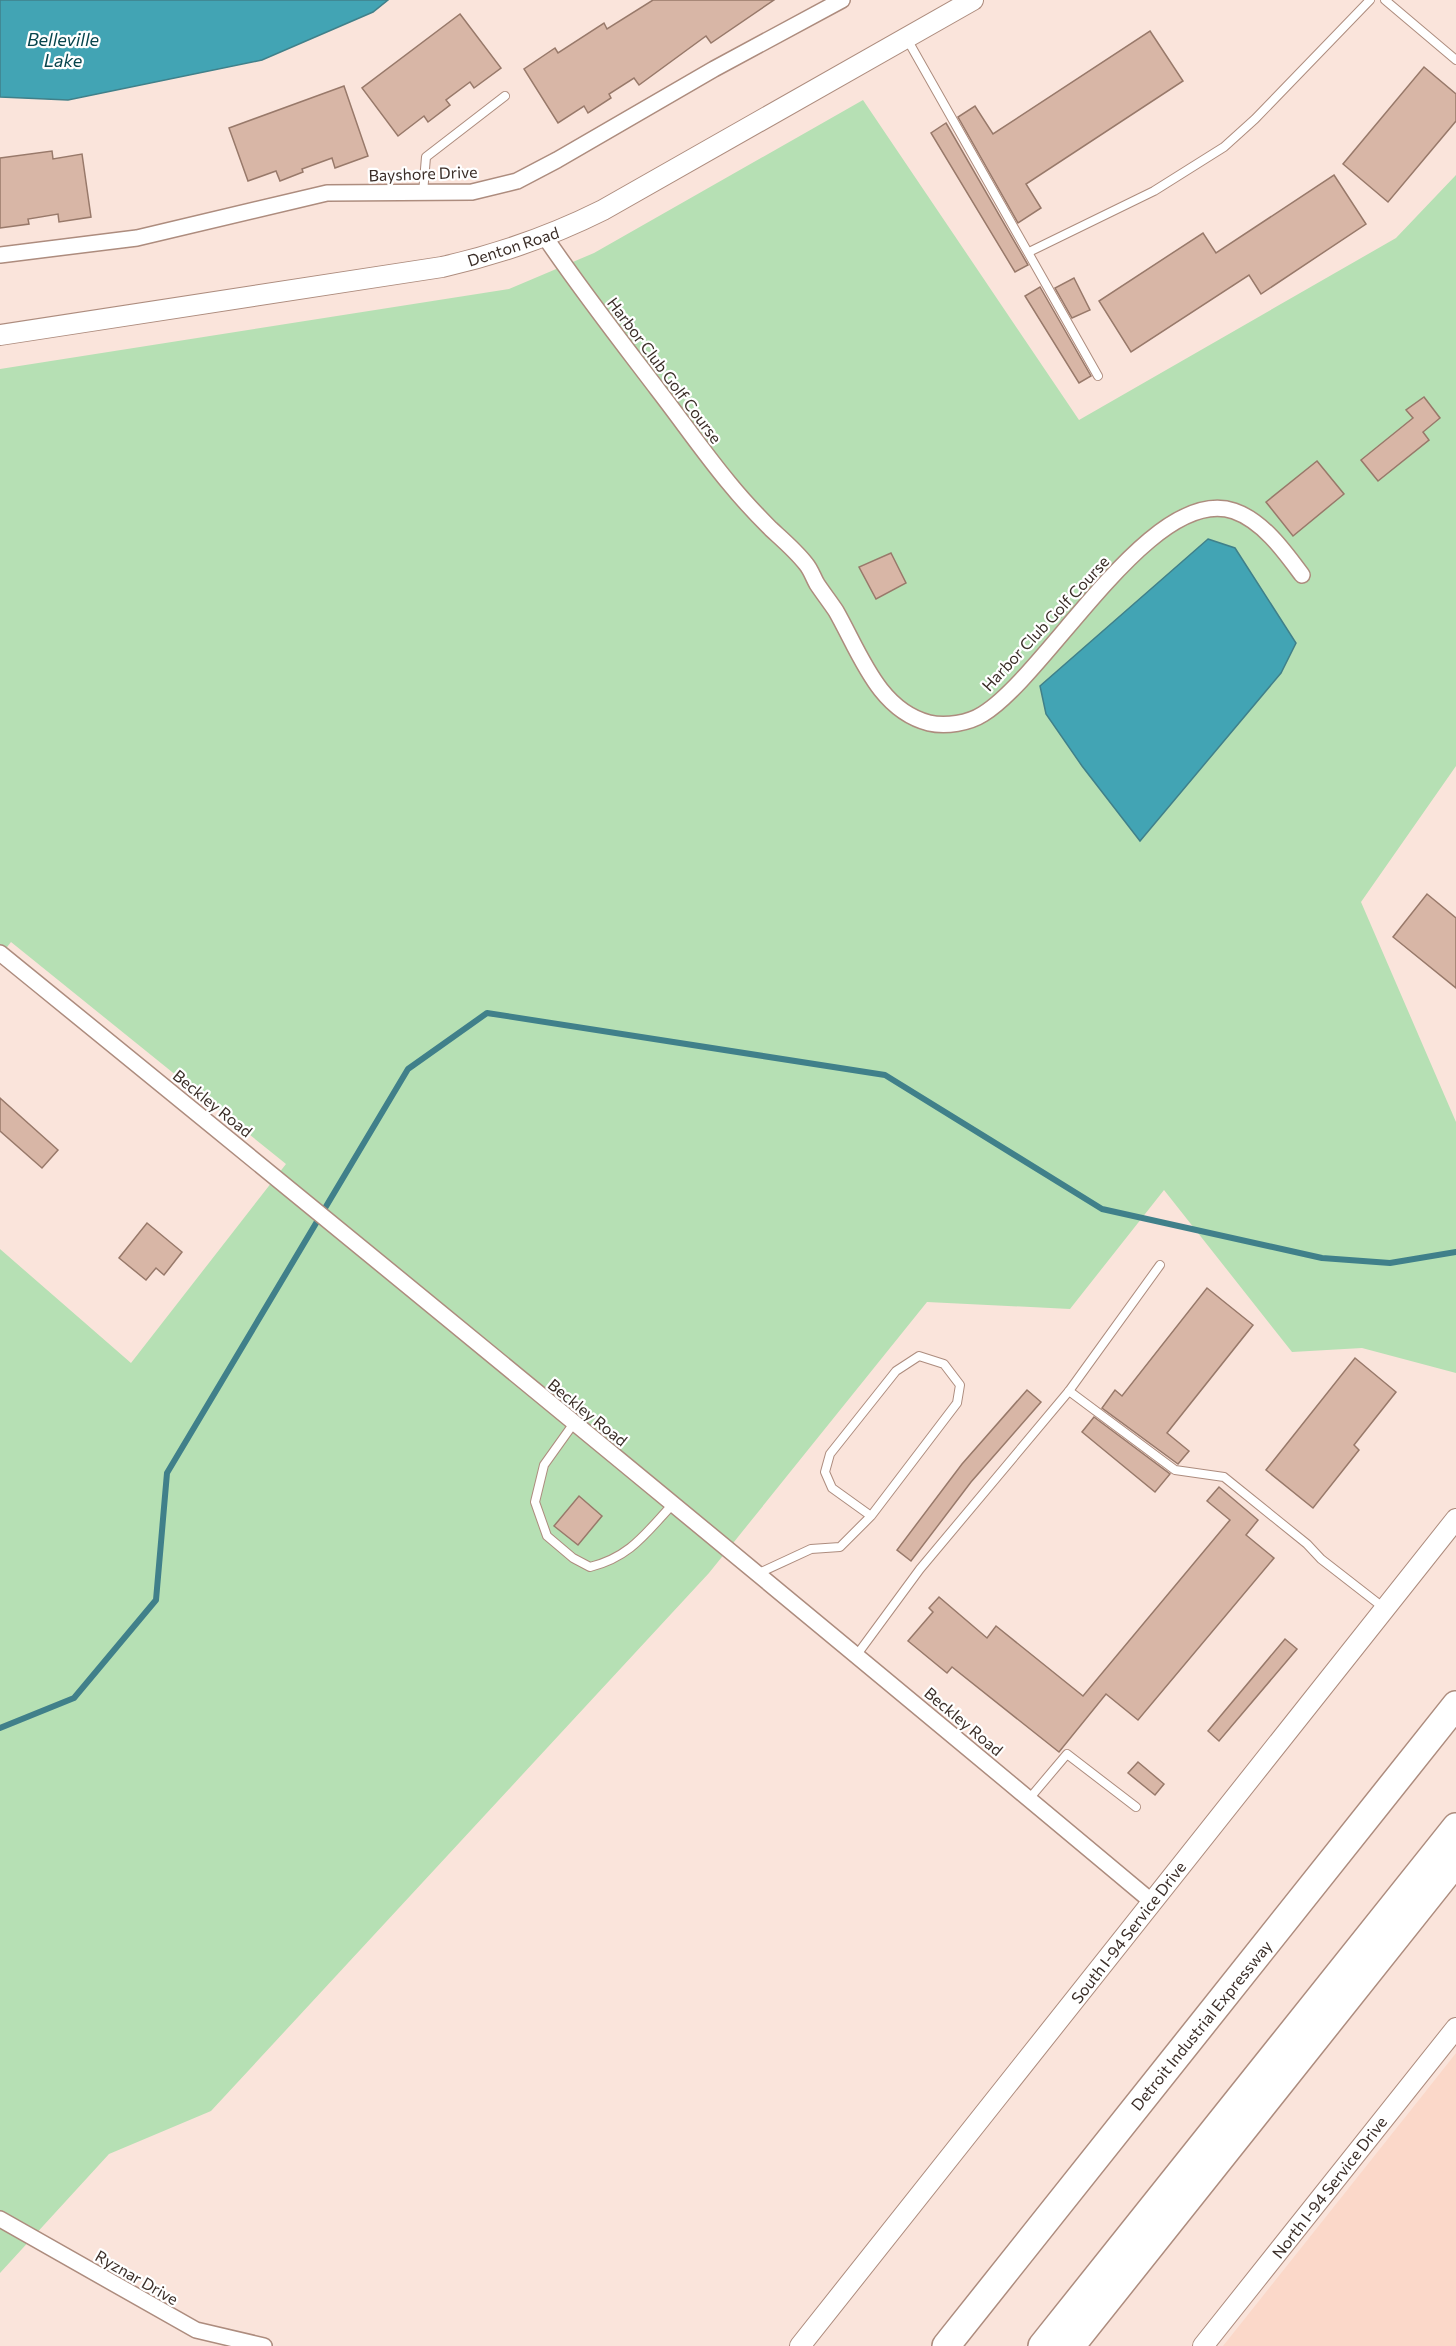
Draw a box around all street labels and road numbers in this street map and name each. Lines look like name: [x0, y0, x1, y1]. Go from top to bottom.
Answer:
street label: Bayshore Drive: [368, 162, 478, 184]
street label: Denton Road: [465, 222, 561, 270]
street label: Harbor Club Golf Course: [604, 293, 726, 447]
street label: Harbor Club Golf Course: [977, 552, 1113, 694]
street label: Beckley Road: [170, 1065, 256, 1141]
street label: Beckley Road: [545, 1374, 631, 1450]
street label: Beckley Road: [921, 1683, 1007, 1759]
street label: South I-94 Service Drive: [1067, 1857, 1189, 2007]
street label: Detroit Industrial Expressway: [1127, 1936, 1275, 2114]
street label: North I-94 Service Drive: [1268, 2112, 1390, 2262]
street label: Ryznar Drive: [92, 2246, 182, 2308]

